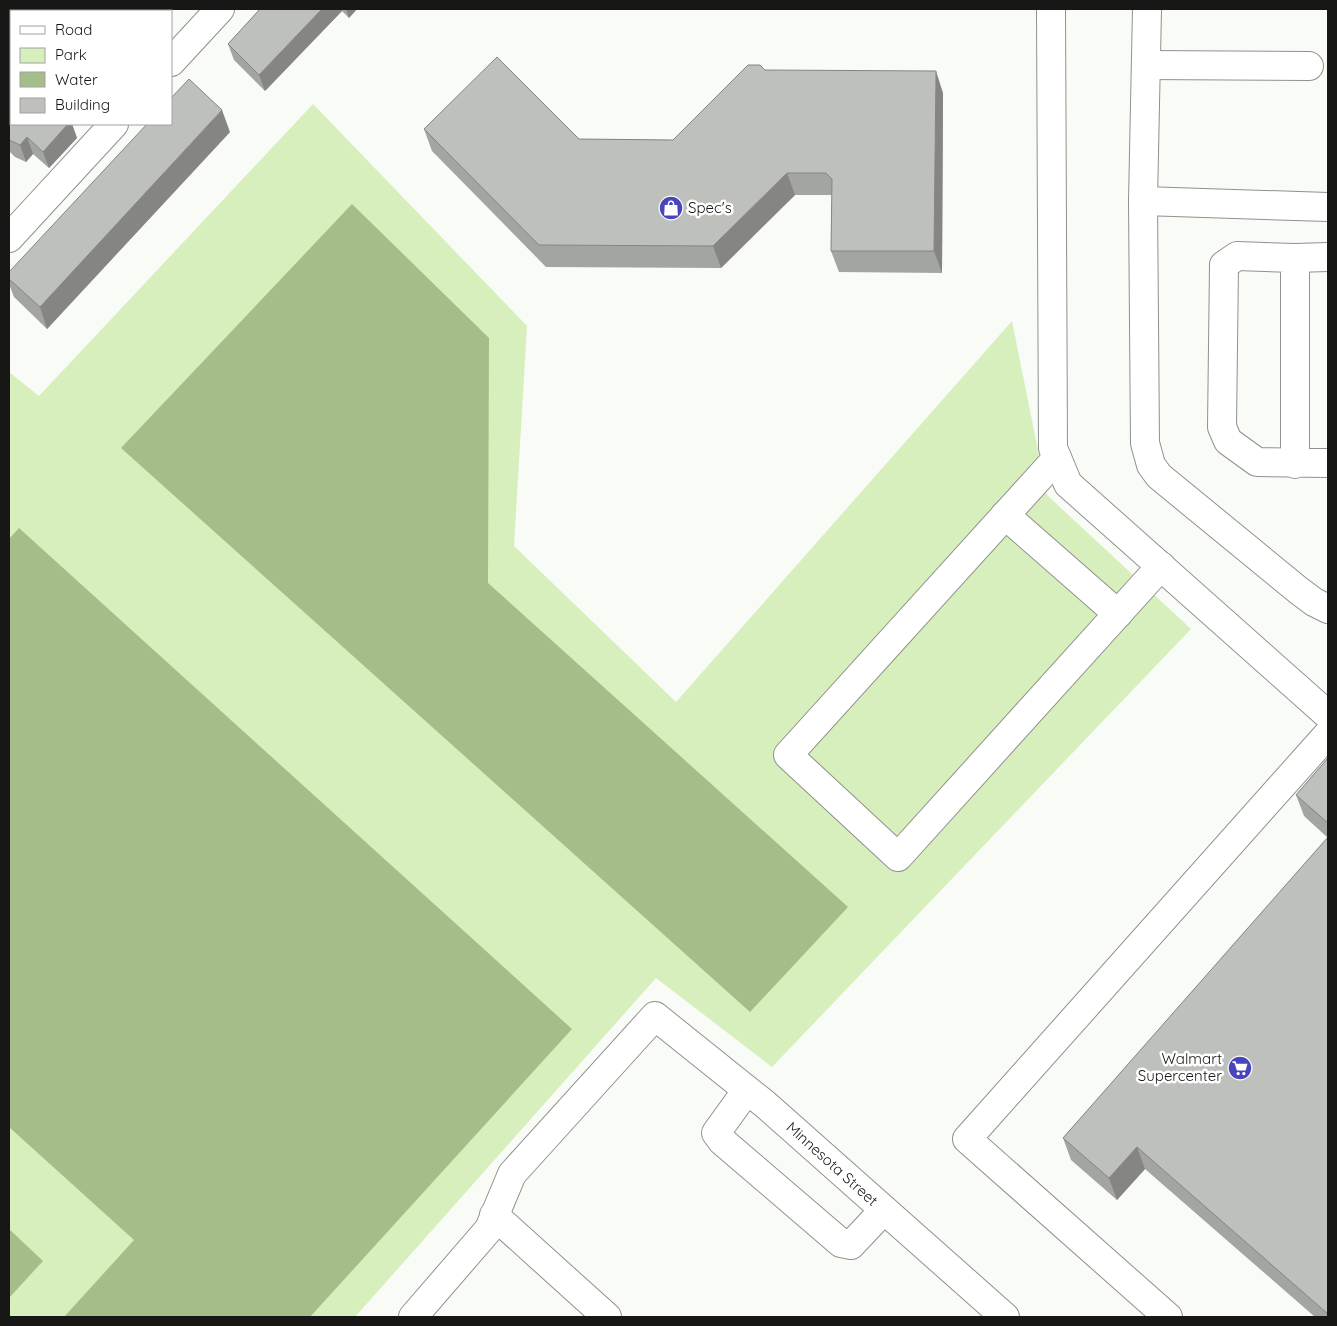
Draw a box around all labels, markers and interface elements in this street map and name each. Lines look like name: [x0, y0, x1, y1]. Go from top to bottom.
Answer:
legend: [10, 10, 172, 125]
text: Road: [55, 20, 92, 39]
text: Park: [55, 45, 87, 64]
text: Water: [55, 70, 98, 89]
text: Building: [55, 95, 110, 114]
shop icon: Spec's: [658, 195, 684, 221]
place label: Spec's: [688, 198, 732, 217]
place label: Walmart Supercenter: [1138, 1049, 1222, 1085]
supermarket icon: Walmart Supercenter: [1227, 1055, 1253, 1081]
street label: Minnesota Street: [783, 1117, 882, 1210]

